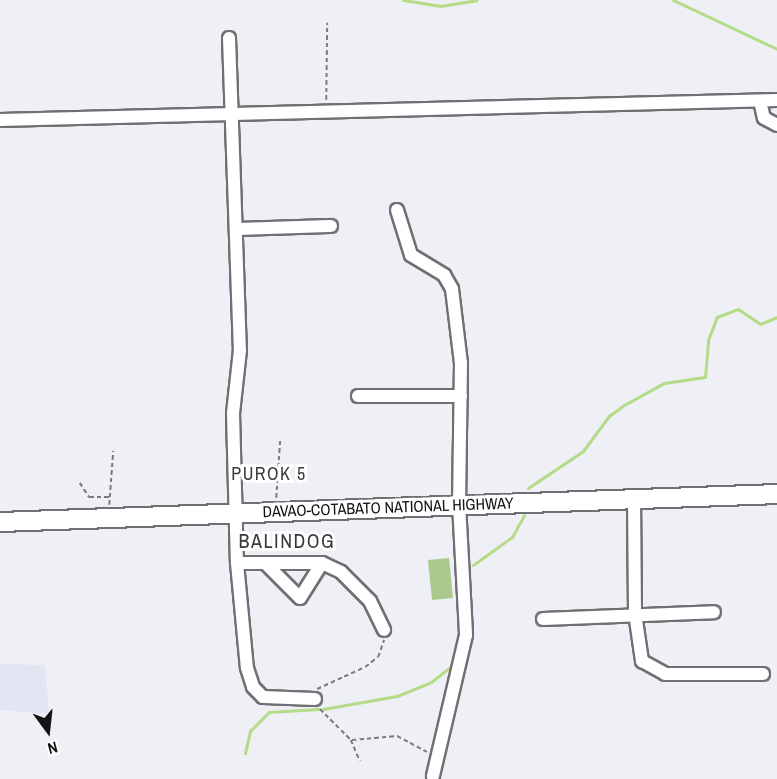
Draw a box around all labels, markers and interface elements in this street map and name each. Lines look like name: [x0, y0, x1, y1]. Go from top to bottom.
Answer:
district label: PUROK 5: [231, 463, 307, 485]
street label: DAVAO-COTABATO NATIONAL HIGHWAY: [262, 493, 514, 521]
district label: BALINDOG: [239, 528, 335, 552]
north arrow: [18, 701, 78, 761]
text: N: [45, 737, 60, 760]

